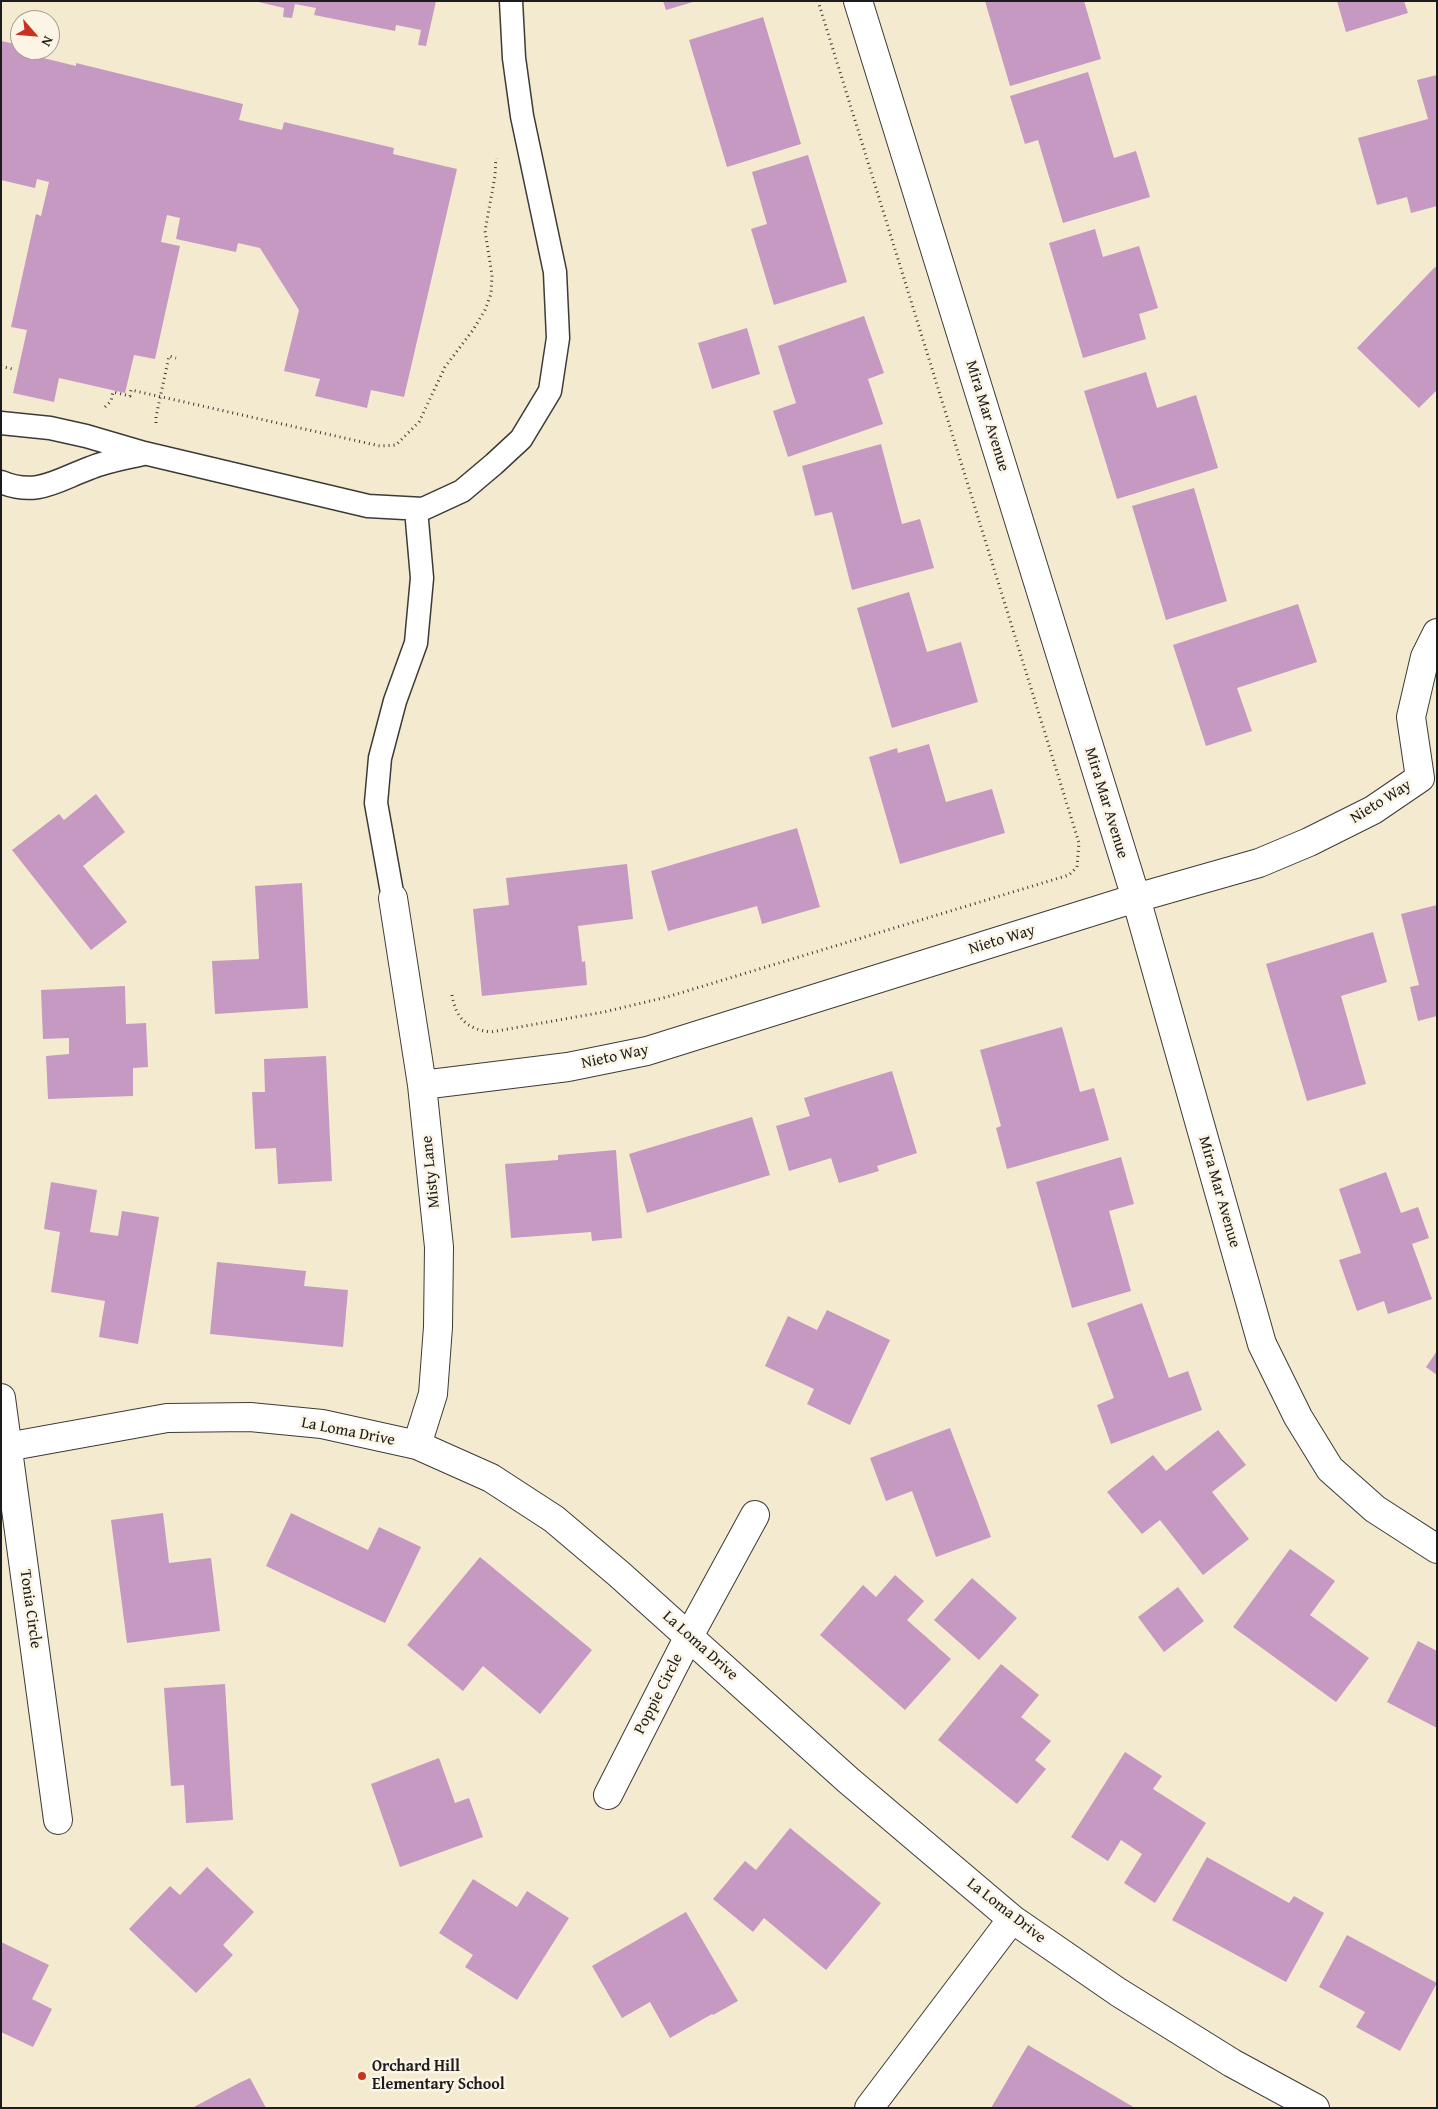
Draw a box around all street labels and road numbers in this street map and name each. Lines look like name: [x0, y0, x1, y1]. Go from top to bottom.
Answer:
street label: Mira Mar Avenue: [961, 358, 1013, 474]
street label: Mira Mar Avenue: [1080, 745, 1132, 861]
street label: Nieto Way: [1347, 776, 1415, 828]
street label: Nieto Way: [967, 921, 1037, 959]
street label: Nieto Way: [580, 1041, 650, 1073]
street label: Mira Mar Avenue: [1194, 1134, 1244, 1250]
street label: Misty Lane: [418, 1135, 444, 1209]
street label: La Loma Drive: [300, 1414, 396, 1450]
street label: Tonia Circle: [15, 1568, 45, 1650]
street label: La Loma Drive: [658, 1607, 742, 1685]
street label: Poppie Circle: [630, 1650, 688, 1738]
street label: La Loma Drive: [963, 1874, 1049, 1948]

